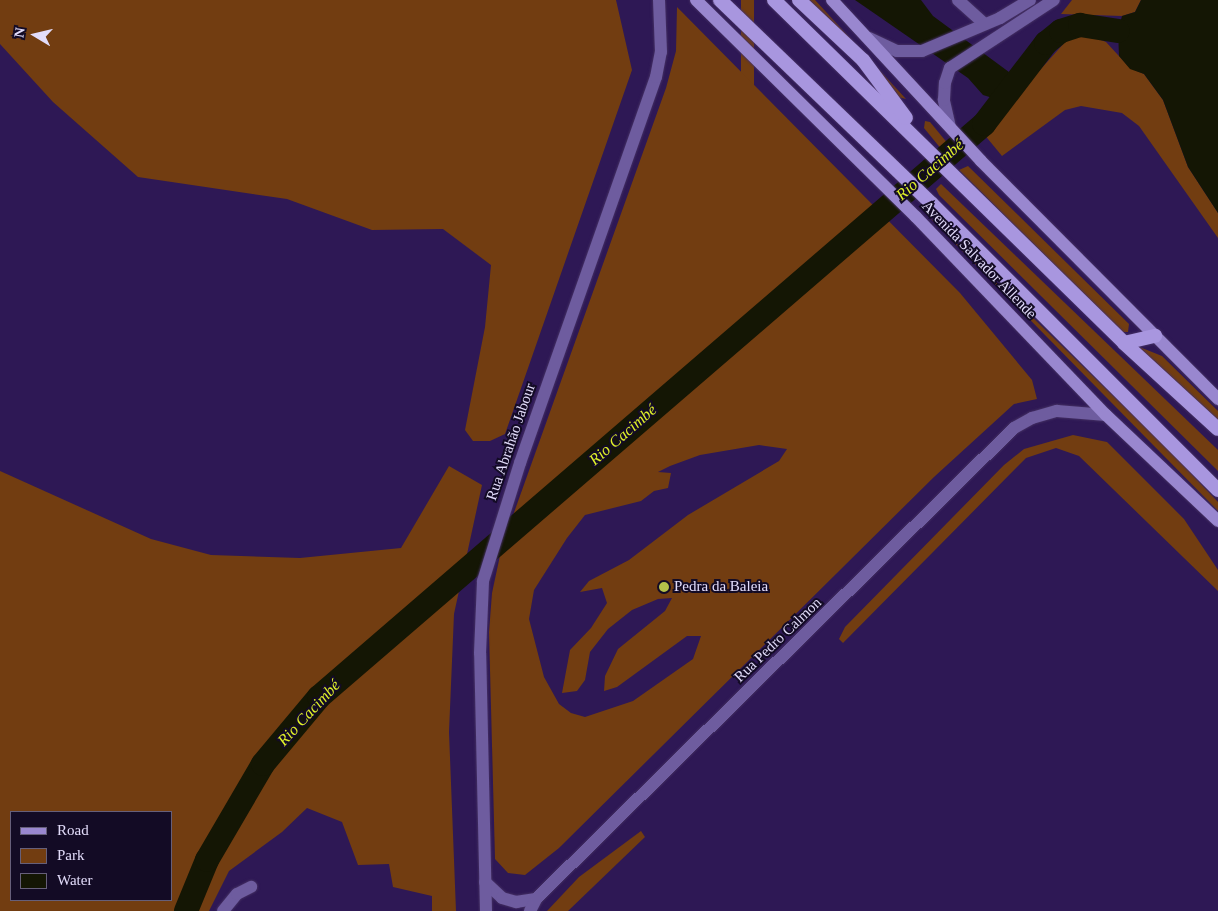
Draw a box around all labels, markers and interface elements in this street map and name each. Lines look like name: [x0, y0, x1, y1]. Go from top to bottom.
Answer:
north arrow: [10, 10, 60, 60]
text: N: [11, 26, 28, 39]
water label: Rio Cacimbé: [892, 135, 968, 205]
street label: Avenida Salvador Allende: [918, 197, 1040, 323]
street label: Rua Abrahão Jabour: [482, 381, 540, 503]
water label: Rio Cacimbé: [585, 400, 661, 470]
place label: Pedra da Baleia: [674, 578, 768, 596]
marker: Pedra da Baleia: [658, 581, 670, 593]
street label: Rua Pedro Calmon: [731, 594, 825, 686]
water label: Rio Cacimbé: [274, 676, 344, 750]
legend: [10, 811, 172, 901]
text: Road: [57, 822, 89, 838]
text: Park: [57, 847, 85, 863]
text: Water: [57, 872, 92, 888]

